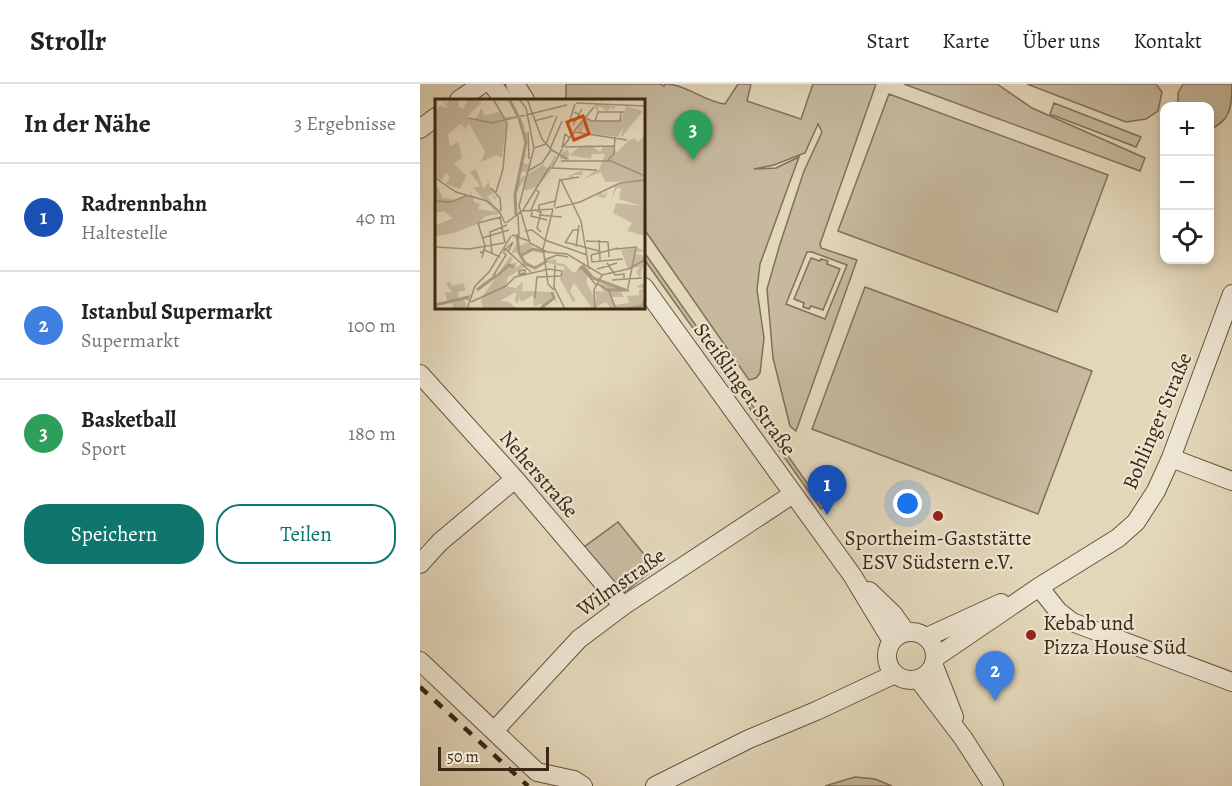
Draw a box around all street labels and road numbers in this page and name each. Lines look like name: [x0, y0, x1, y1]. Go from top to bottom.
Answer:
street label: Steißlinger Straße: [687, 317, 803, 461]
street label: Bohlinger Straße: [1116, 348, 1198, 494]
street label: Neherstraße: [493, 424, 585, 524]
street label: Wilmstraße: [570, 541, 671, 623]

